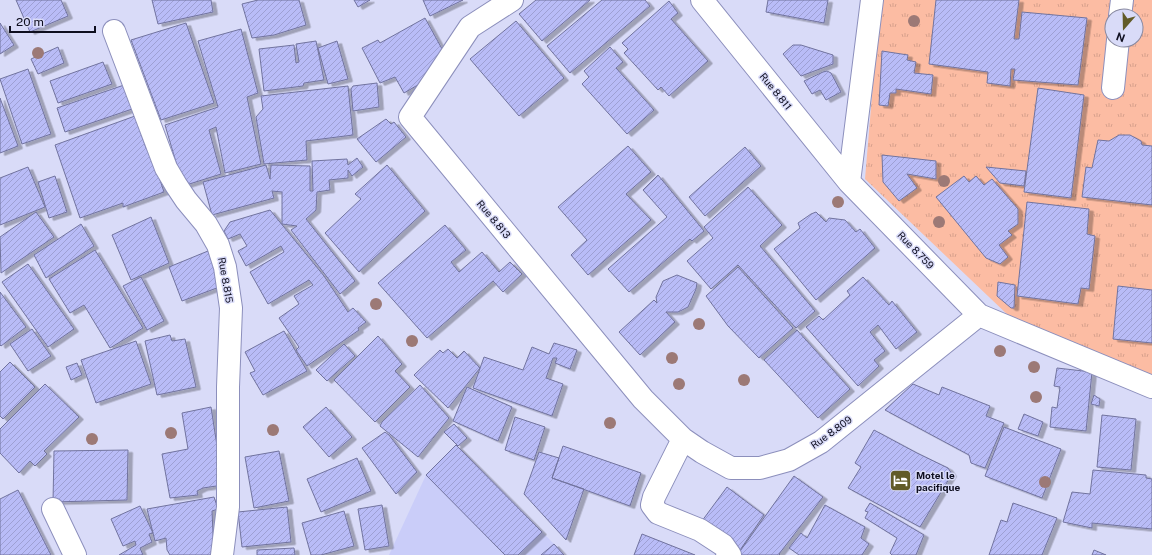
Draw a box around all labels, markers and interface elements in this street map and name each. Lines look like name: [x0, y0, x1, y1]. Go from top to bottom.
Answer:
scale bar: [10, 8, 95, 34]
north arrow: [1104, 8, 1144, 48]
text: 20 m: [16, 15, 44, 29]
text: N: [1114, 30, 1127, 45]
street label: Rue 8.811: [758, 70, 794, 112]
street label: Rue 8.813: [475, 197, 513, 241]
street label: Rue 8.759: [895, 229, 937, 271]
street label: Rue 8.815: [216, 256, 236, 304]
street label: Rue 8.809: [808, 413, 854, 451]
hotel icon: Motel le pacifique: [887, 468, 913, 494]
place label: Motel le pacifique: [916, 469, 960, 493]

